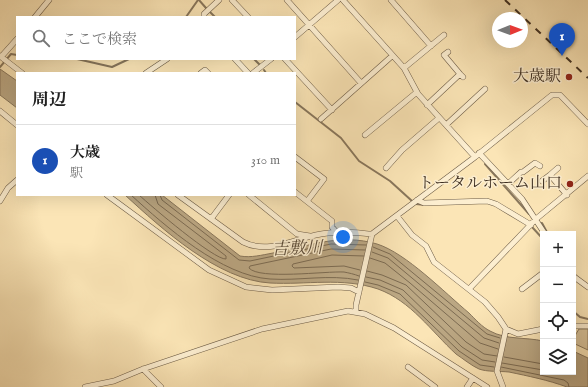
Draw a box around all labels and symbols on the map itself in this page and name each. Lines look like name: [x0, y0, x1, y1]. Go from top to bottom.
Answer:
north arrow: [492, 12, 528, 48]
pin: 1: [549, 23, 575, 56]
place label: 大歳駅: [513, 67, 561, 87]
marker: 大歳駅: [564, 72, 574, 82]
place label: トータルホーム山口: [418, 174, 562, 194]
marker: トータルホーム山口: [565, 179, 575, 189]
your location: [333, 227, 353, 247]
water label: 吉敷川: [271, 238, 325, 260]

